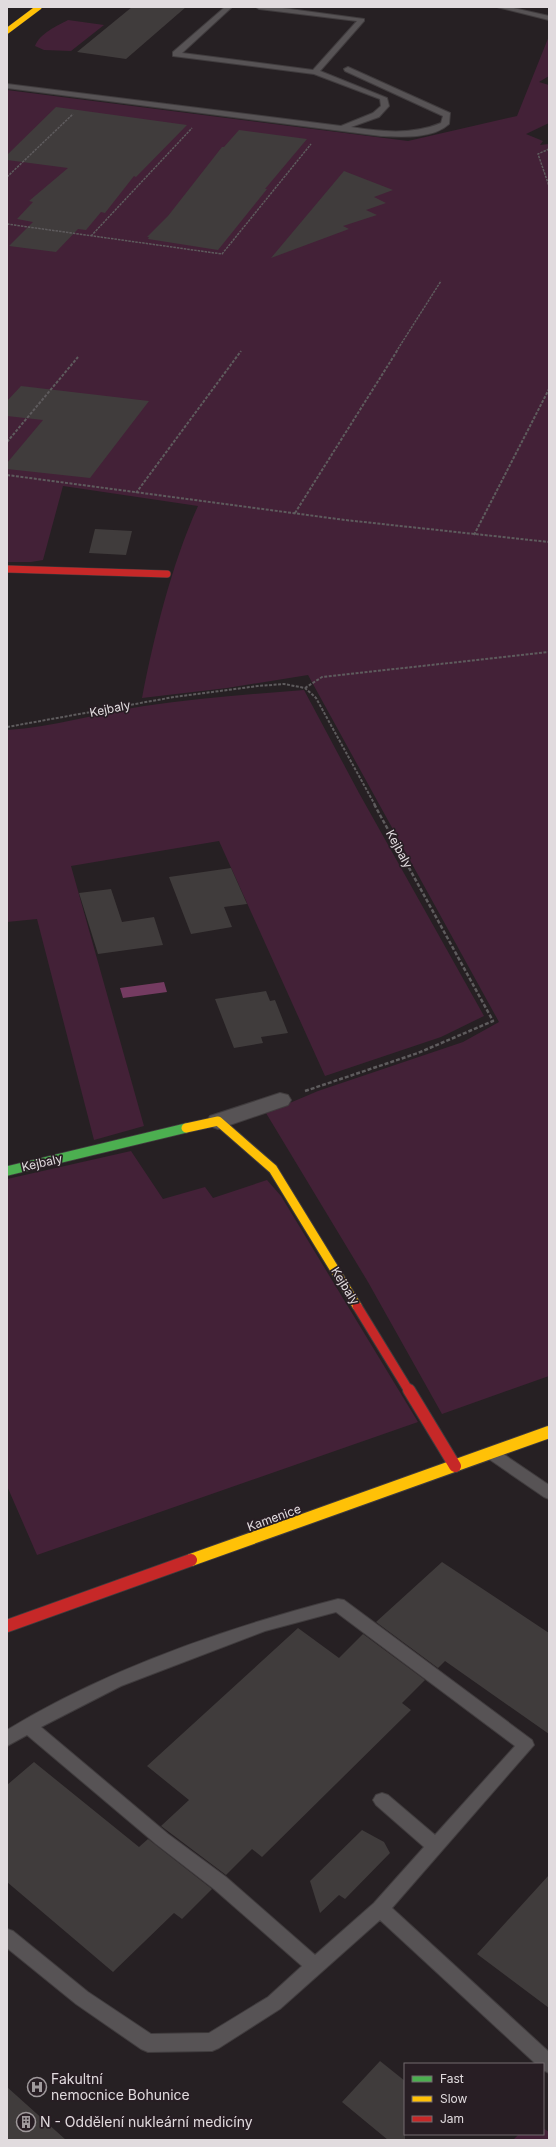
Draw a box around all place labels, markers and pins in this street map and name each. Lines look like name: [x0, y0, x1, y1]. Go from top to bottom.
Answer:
place label: Fakultní nemocnice Bohunice: [51, 2070, 190, 2103]
hospital icon: Fakultní nemocnice Bohunice: [26, 2076, 48, 2098]
building icon: N - Oddělení nukleární medicíny: [15, 2111, 37, 2133]
place label: N - Oddělení nukleární medicíny: [40, 2113, 253, 2130]

